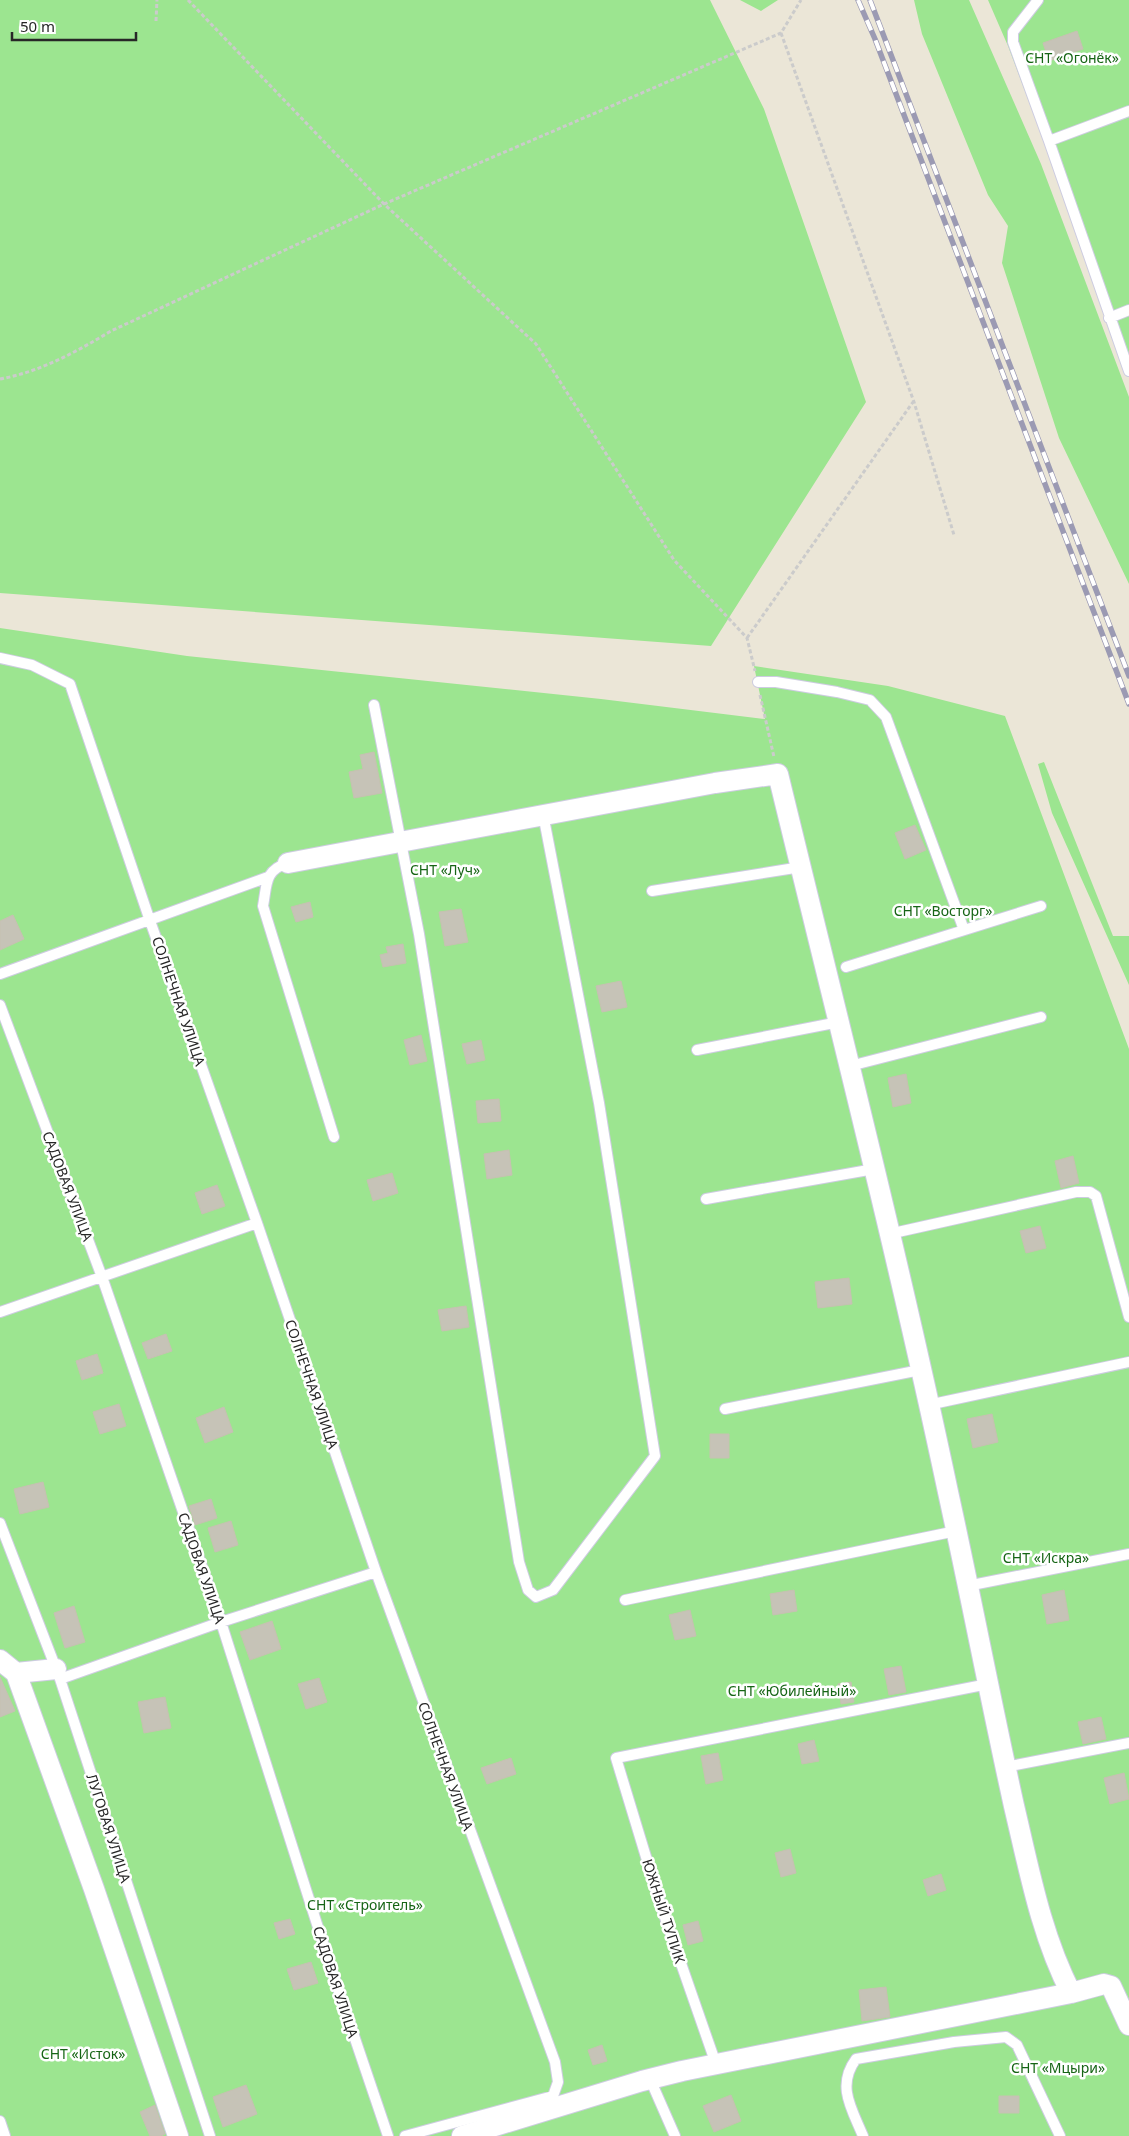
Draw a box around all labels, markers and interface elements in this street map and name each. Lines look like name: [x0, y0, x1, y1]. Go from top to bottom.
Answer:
scale bar: [12, 10, 136, 42]
text: 50 m: [20, 16, 55, 36]
park label: СНТ «Огонёк»: [1025, 48, 1119, 67]
park label: СНТ «Луч»: [410, 860, 480, 879]
park label: СНТ «Восторг»: [894, 901, 992, 920]
street label: СОЛНЕЧНАЯ УЛИЦА: [148, 934, 210, 1068]
street label: САДОВАЯ УЛИЦА: [38, 1128, 98, 1244]
street label: СОЛНЕЧНАЯ УЛИЦА: [281, 1317, 343, 1451]
street label: САДОВАЯ УЛИЦА: [174, 1510, 230, 1626]
park label: СНТ «Искра»: [1003, 1548, 1089, 1567]
park label: СНТ «Юбилейный»: [728, 1681, 856, 1700]
street label: СОЛНЕЧНАЯ УЛИЦА: [414, 1699, 478, 1833]
street label: ЛУГОВАЯ УЛИЦА: [82, 1771, 136, 1885]
street label: ЮЖНЫЙ ТУПИК: [638, 1856, 690, 1966]
park label: СНТ «Строитель»: [307, 1895, 423, 1914]
street label: САДОВАЯ УЛИЦА: [309, 1924, 363, 2040]
park label: СНТ «Исток»: [41, 2044, 125, 2063]
park label: СНТ «Мцыри»: [1011, 2058, 1105, 2077]

